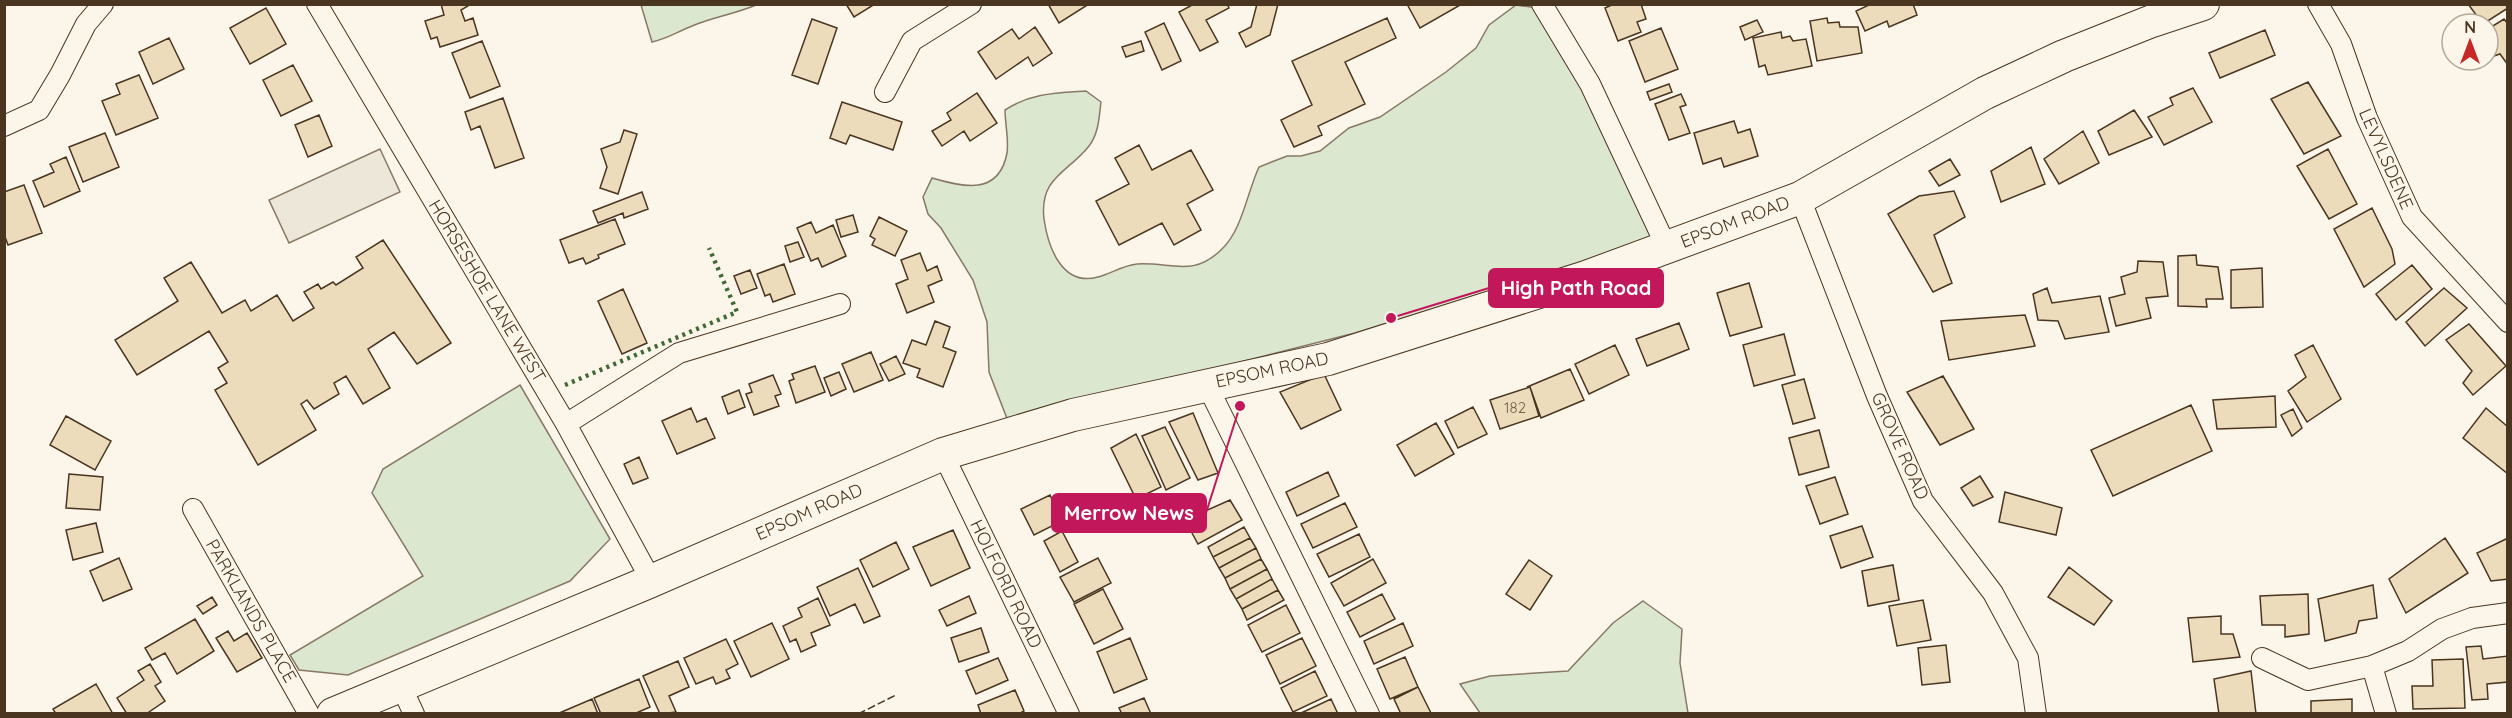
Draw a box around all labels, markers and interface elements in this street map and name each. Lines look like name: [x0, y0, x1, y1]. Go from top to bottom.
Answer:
north arrow: [2440, 12, 2500, 72]
text: N: [2464, 17, 2476, 37]
street label: LEVYLSDENE: [2354, 105, 2419, 213]
street label: EPSOM ROAD: [1677, 190, 1793, 253]
street label: HORSESHOE LANE WEST: [424, 195, 551, 386]
callout: High Path Road: [1489, 269, 1663, 307]
text: High Path Road: [1501, 275, 1651, 300]
street label: EPSOM ROAD: [1213, 346, 1330, 393]
street label: GROVE ROAD: [1867, 388, 1934, 503]
house number: 182: [1504, 398, 1526, 417]
street label: EPSOM ROAD: [752, 478, 866, 545]
callout: Merrow News: [1052, 494, 1206, 532]
text: Merrow News: [1064, 500, 1194, 525]
street label: HOLFORD ROAD: [965, 516, 1048, 652]
street label: PARKLANDS PLACE: [201, 535, 302, 687]

